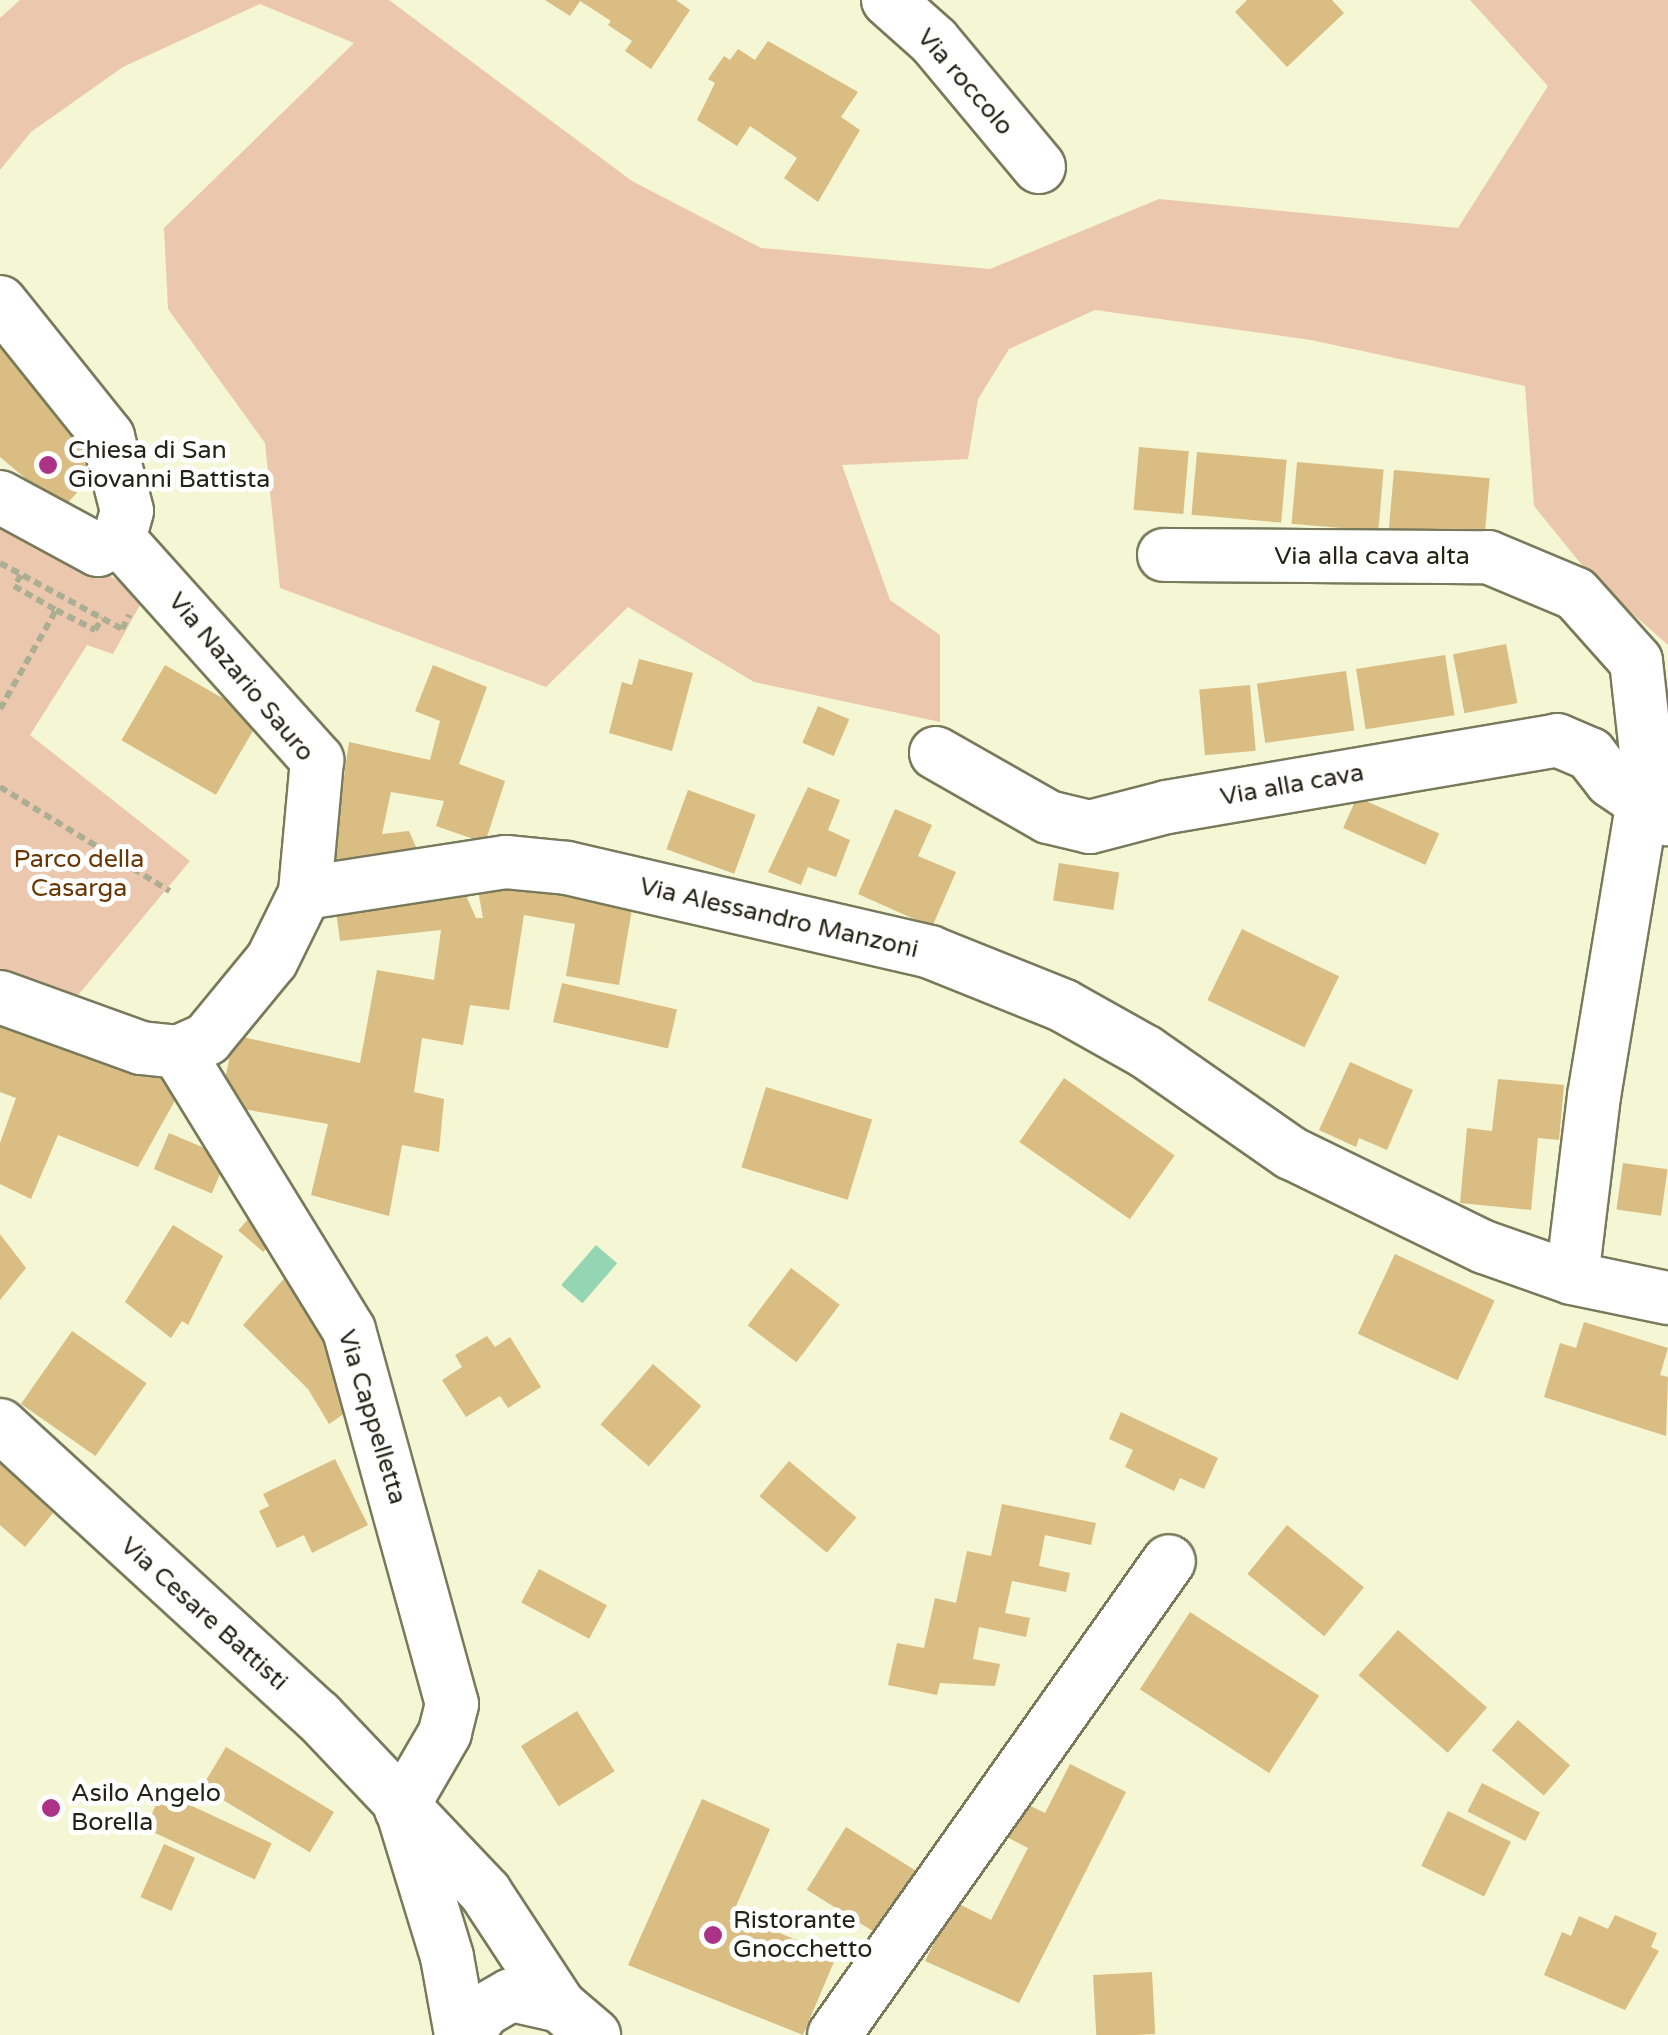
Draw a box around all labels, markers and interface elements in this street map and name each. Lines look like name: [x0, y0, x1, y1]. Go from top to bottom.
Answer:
street label: Via roccolo: [911, 23, 1019, 141]
place label: Chiesa di San Giovanni Battista: [68, 436, 270, 495]
marker: Chiesa di San Giovanni Battista: [37, 454, 59, 476]
street label: Via alla cava alta: [1274, 541, 1470, 571]
street label: Via Nazario Sauro: [162, 587, 320, 767]
street label: Via alla cava: [1218, 758, 1366, 812]
park label: Parco della Casarga: [14, 845, 144, 904]
street label: Via Alessandro Manzoni: [637, 871, 921, 965]
street label: Via Cappelletta: [331, 1326, 413, 1508]
street label: Via Cesare Battisti: [114, 1531, 294, 1697]
place label: Asilo Angelo Borella: [71, 1779, 221, 1838]
marker: Asilo Angelo Borella: [40, 1797, 62, 1819]
place label: Ristorante Gnocchetto: [733, 1906, 872, 1965]
marker: Ristorante Gnocchetto: [702, 1924, 724, 1946]

